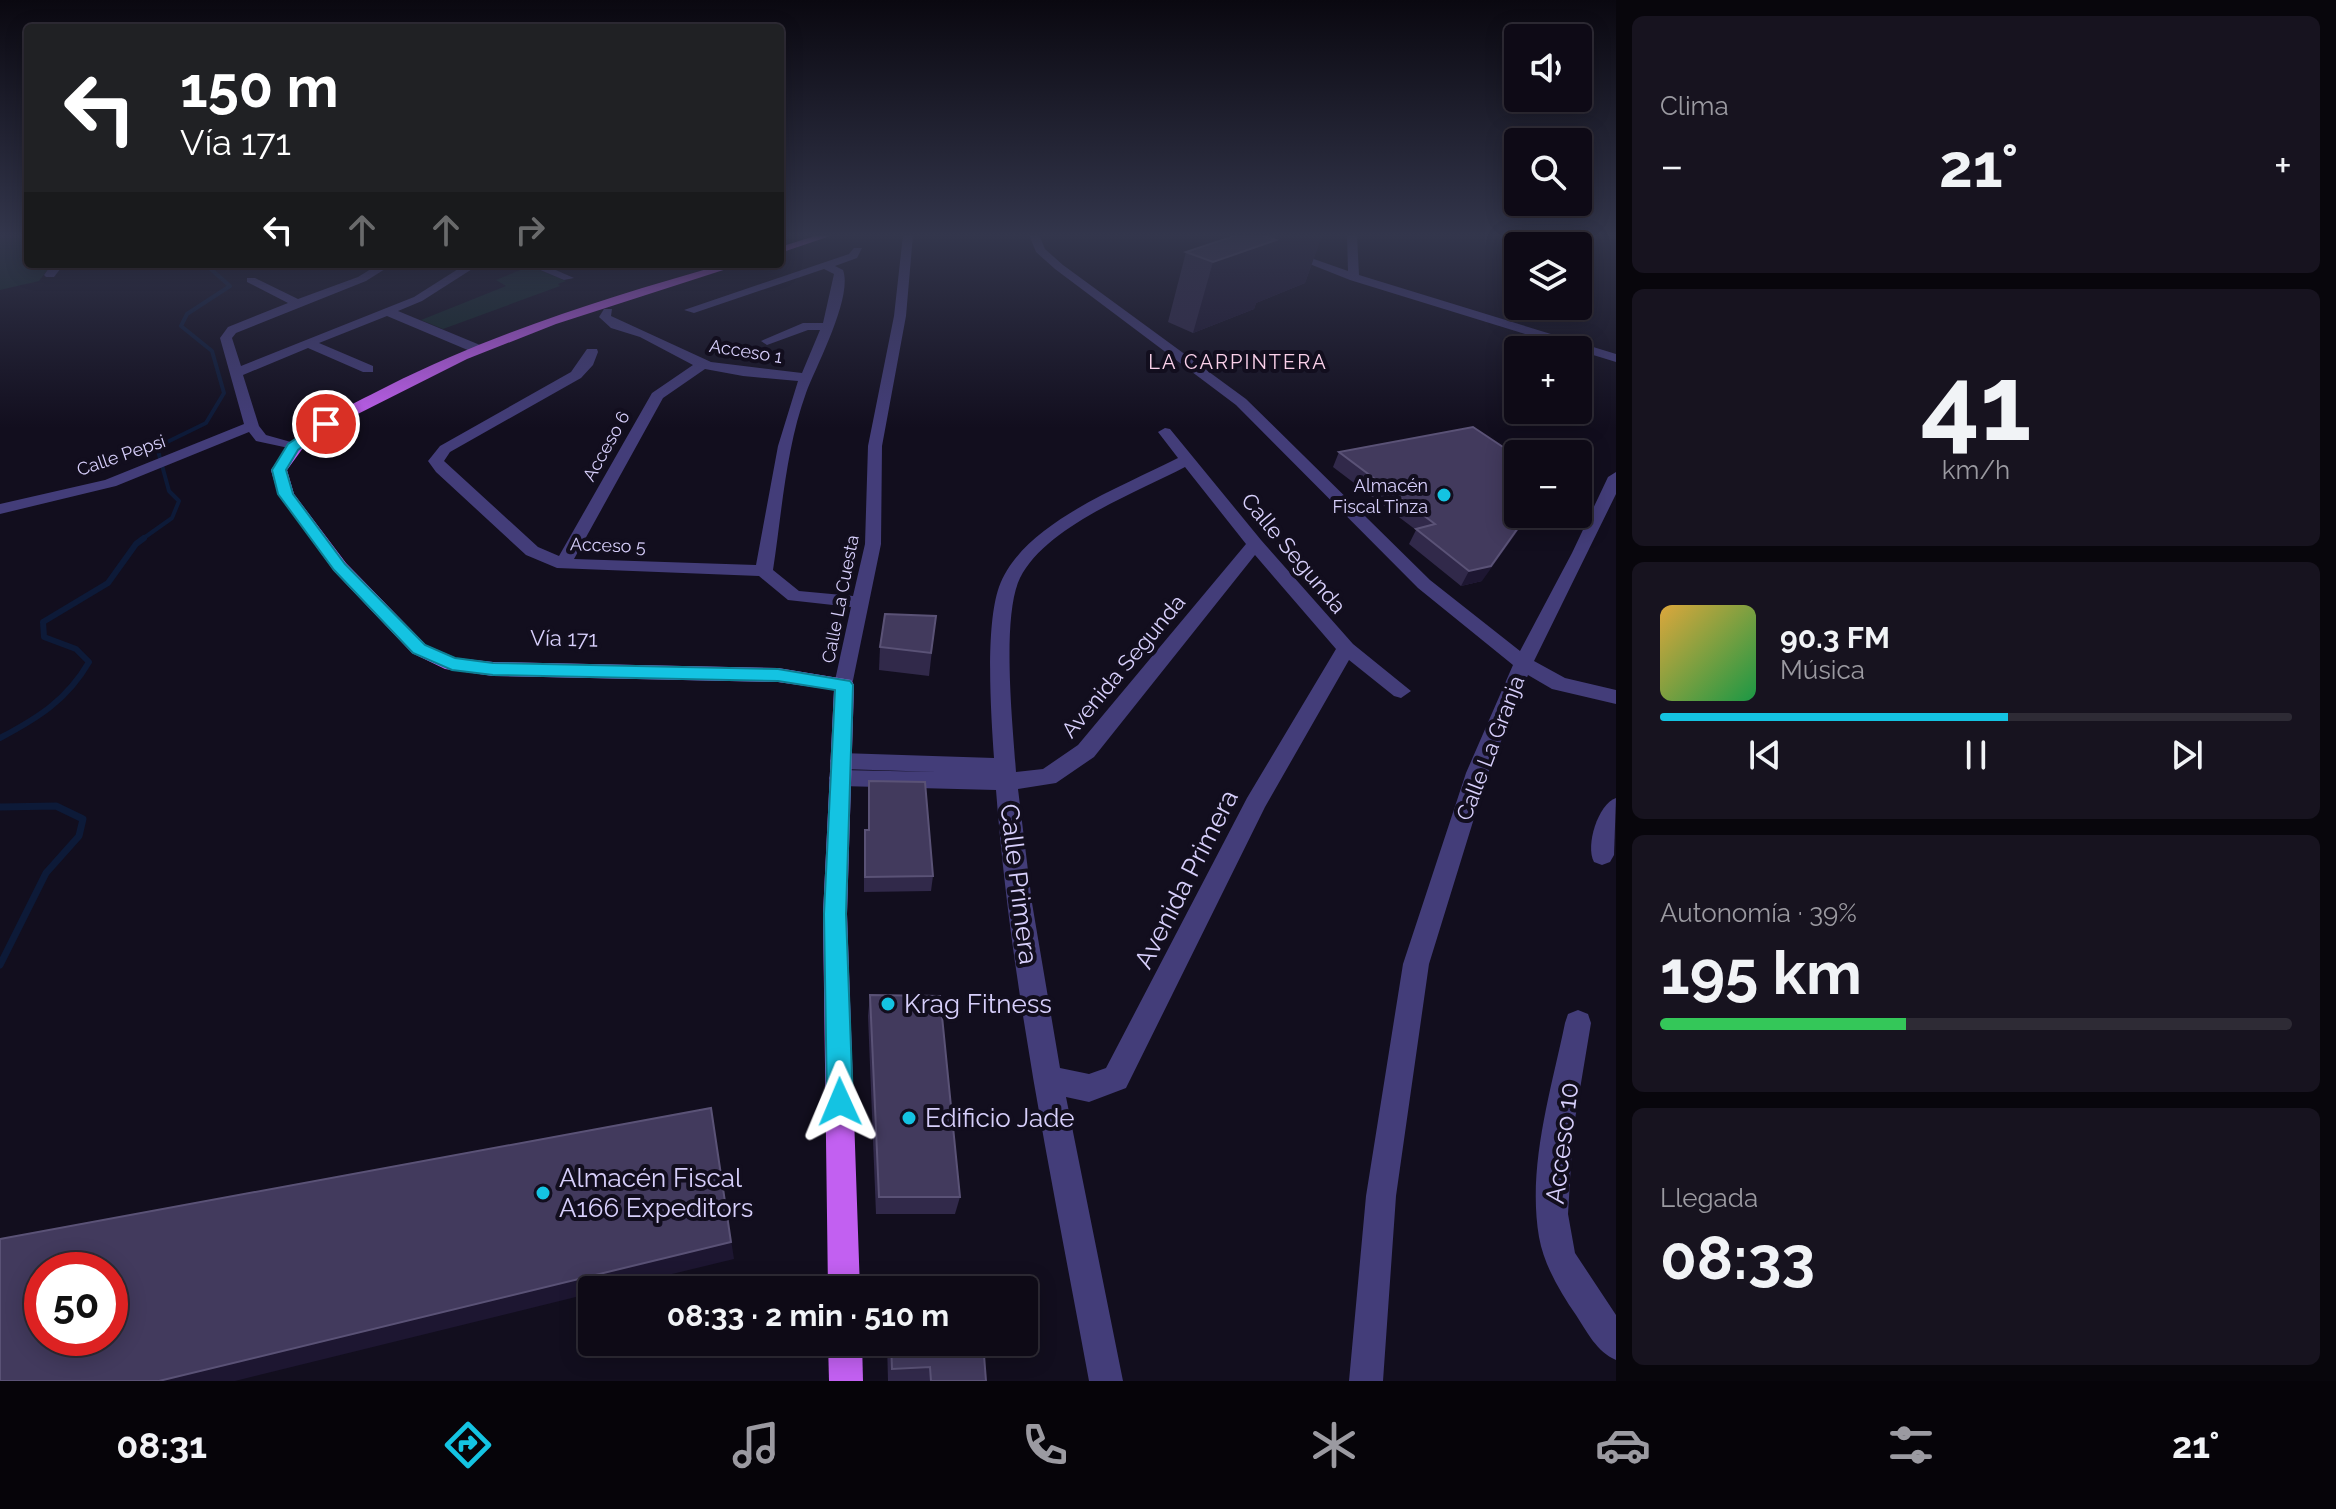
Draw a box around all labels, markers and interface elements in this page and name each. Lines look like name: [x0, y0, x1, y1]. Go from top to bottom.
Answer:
map controls: [1504, 24, 1592, 528]
button: sound: [1504, 24, 1592, 112]
text: 150 m: [180, 54, 339, 120]
icon: left: [48, 56, 152, 160]
text: Clima: [1660, 91, 1729, 121]
text: Vía 171: [180, 121, 291, 163]
button: search: [1504, 128, 1592, 216]
text: 21°: [1939, 131, 2018, 201]
text: −: [1660, 140, 1684, 191]
text: +: [2274, 140, 2292, 191]
icon: left: [256, 208, 300, 252]
icon: ahead: [340, 208, 384, 252]
icon: ahead: [424, 208, 468, 252]
icon: right: [508, 208, 552, 252]
button: layers: [1504, 232, 1592, 320]
street label: Acceso 1: [708, 335, 784, 367]
button: +: [1504, 336, 1592, 424]
text: 41: [1921, 342, 2031, 464]
district label: LA CARPINTERA: [1148, 350, 1328, 374]
pin: [292, 390, 360, 458]
icon: arrive: [304, 402, 348, 446]
street label: Acceso 6: [578, 407, 634, 485]
street label: Calle Pepsi: [74, 430, 168, 480]
button: −: [1504, 440, 1592, 528]
text: km/h: [1942, 455, 2010, 485]
place label: Almacén Fiscal Tinza: [1333, 475, 1428, 517]
marker: Almacén Fiscal Tinza: [1435, 486, 1453, 504]
street label: Calle Segunda: [1236, 488, 1352, 618]
street label: Acceso 5: [570, 533, 646, 557]
street label: Calle La Cuesta: [817, 533, 863, 665]
street label: Avenida Segunda: [1056, 589, 1190, 743]
text: 90.3 FM: [1780, 620, 1890, 655]
street label: Vía 171: [530, 624, 598, 652]
text: Música: [1780, 655, 1865, 685]
street label: Calle La Granja: [1450, 672, 1530, 824]
icon: previous: [1743, 733, 1787, 777]
icon: pause: [1954, 733, 1998, 777]
icon: next: [2165, 733, 2209, 777]
street label: Avenida Primera: [1128, 785, 1244, 973]
street label: Calle Primera: [994, 802, 1044, 966]
text: Autonomía · 39%: [1660, 898, 1857, 928]
text: 195 km: [1660, 938, 1862, 1008]
place label: Krag Fitness: [904, 989, 1052, 1019]
marker: Krag Fitness: [879, 995, 897, 1013]
position arrow: [798, 1060, 882, 1144]
street label: Acceso 10: [1540, 1080, 1584, 1206]
place label: Edificio Jade: [925, 1103, 1075, 1133]
marker: Edificio Jade: [900, 1109, 918, 1127]
place label: Almacén Fiscal A166 Expeditors: [559, 1163, 753, 1223]
text: Llegada: [1660, 1183, 1758, 1213]
marker: Almacén Fiscal A166 Expeditors: [534, 1184, 552, 1202]
text: 08:33: [1660, 1223, 1815, 1293]
speed limit sign: 50: [24, 1252, 128, 1356]
text: 08:33 · 2 min · 510 m: [667, 1298, 949, 1333]
icon: directions: [440, 1417, 496, 1473]
icon: music: [728, 1417, 784, 1473]
icon: phone: [1017, 1417, 1073, 1473]
icon: climate: [1306, 1417, 1362, 1473]
icon: car: [1595, 1417, 1651, 1473]
icon: filters: [1883, 1417, 1939, 1473]
text: 08:31: [116, 1424, 207, 1466]
text: 21°: [2172, 1424, 2220, 1466]

